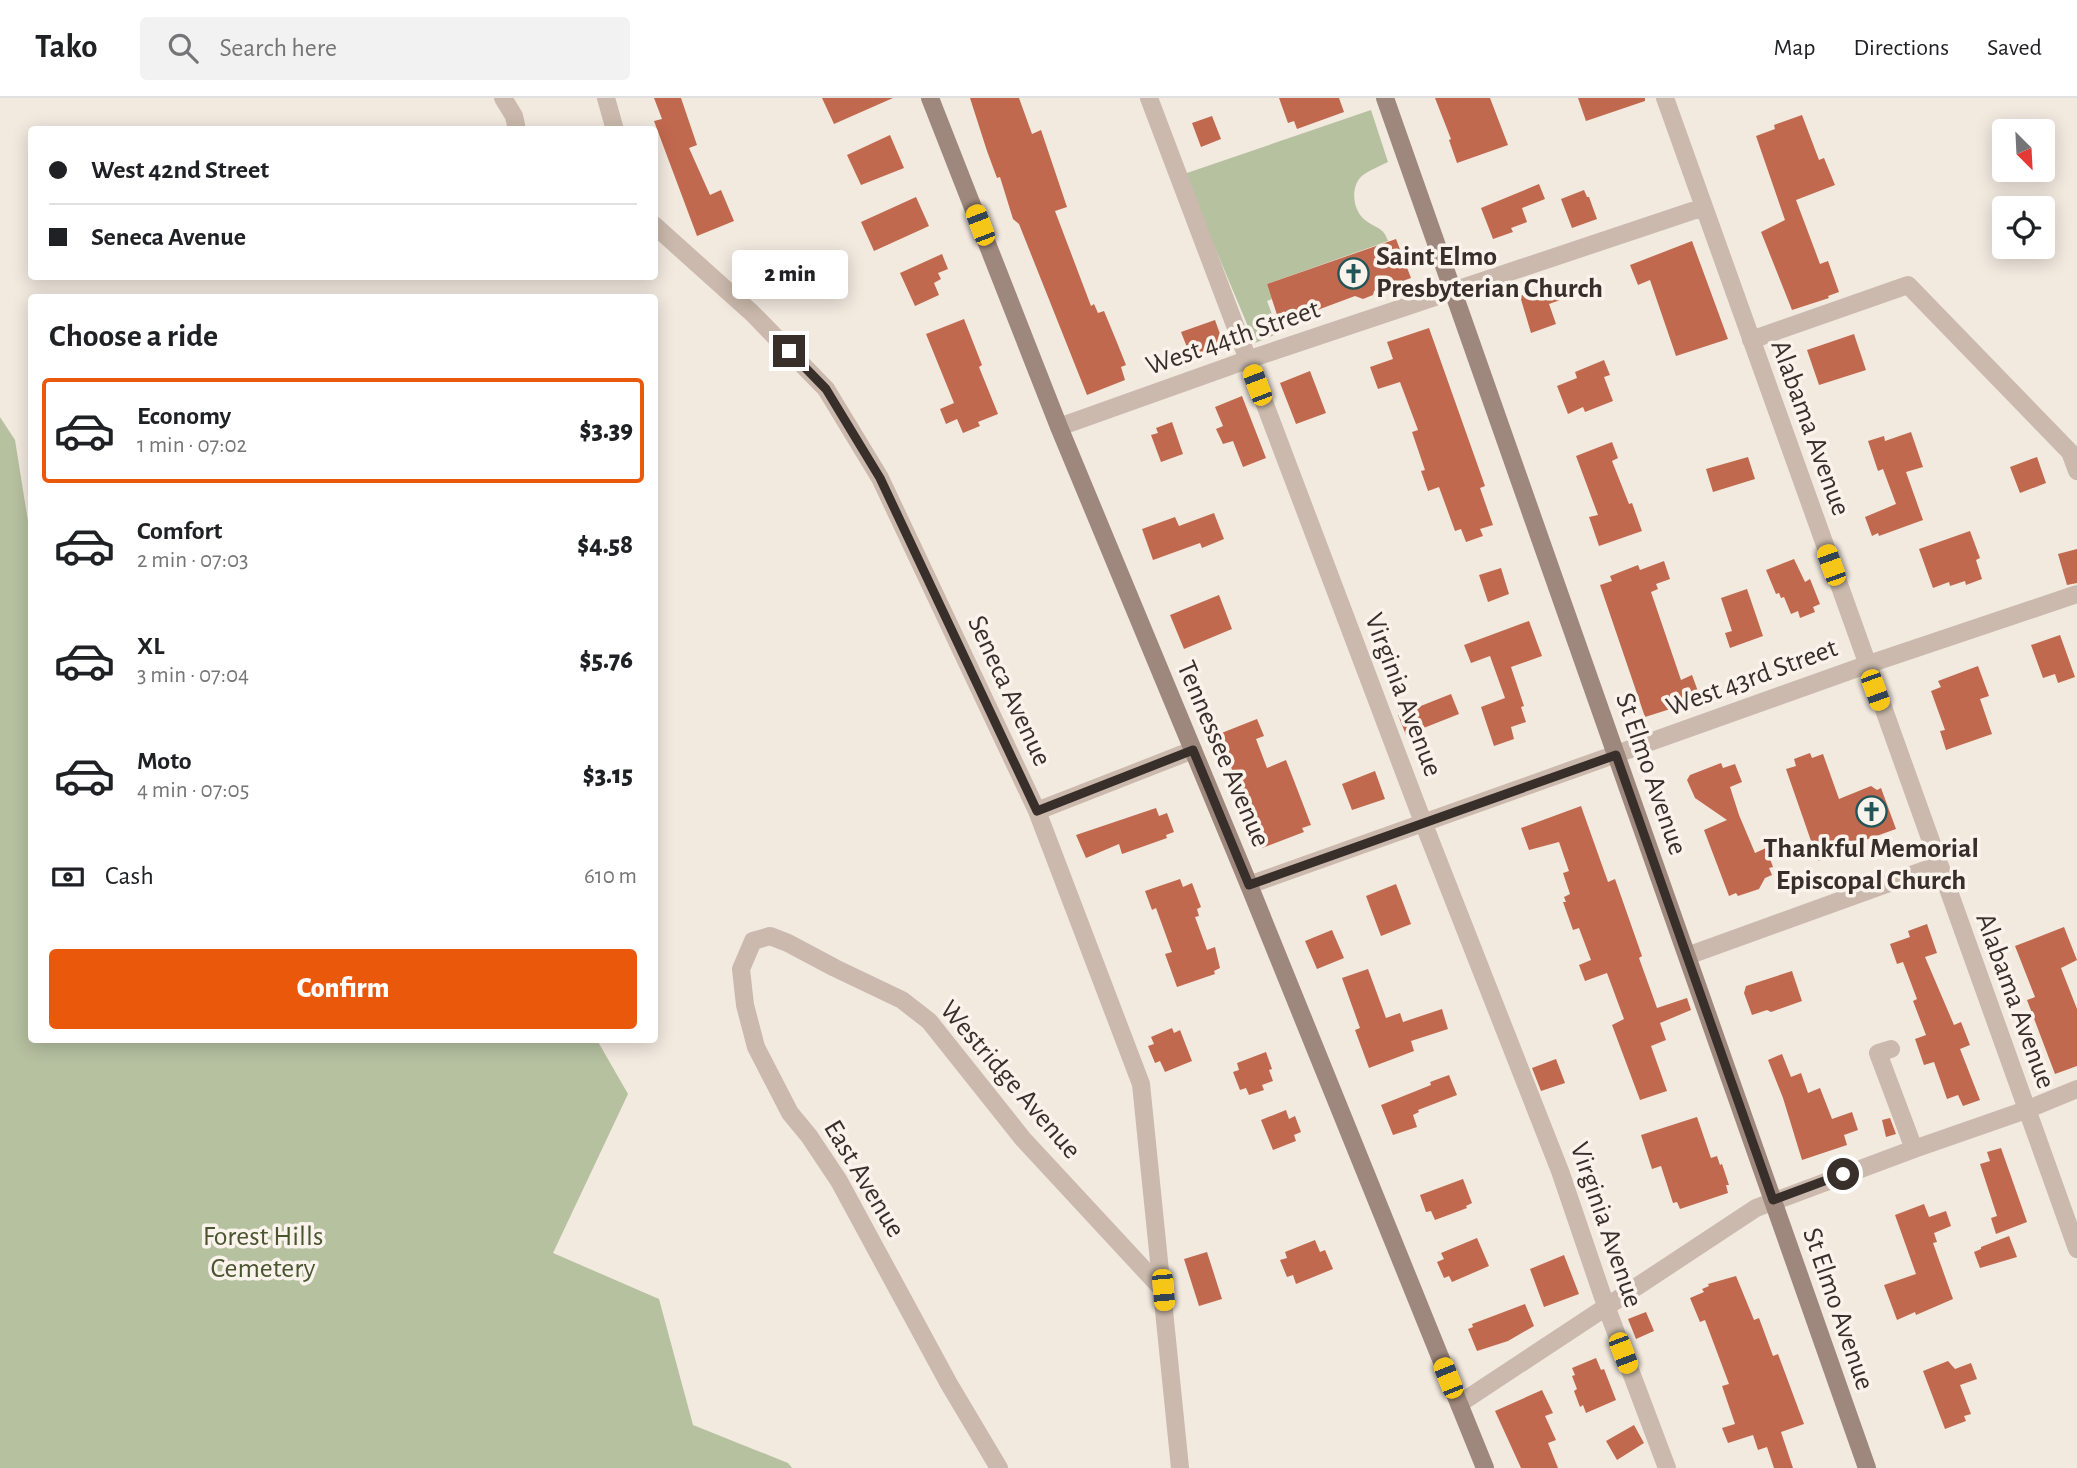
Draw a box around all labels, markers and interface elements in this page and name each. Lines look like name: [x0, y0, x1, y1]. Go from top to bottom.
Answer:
search box: [140, 17, 630, 80]
icon: search: [164, 29, 202, 67]
text: Tako: [35, 31, 98, 64]
text: Search here: [220, 35, 337, 61]
text: Map: [1773, 36, 1815, 60]
text: Directions: [1853, 36, 1949, 60]
text: Saved: [1987, 36, 2042, 60]
north arrow: [1992, 119, 2054, 182]
map controls: [1992, 119, 2055, 259]
text: West 42nd Street: [91, 157, 269, 183]
button: locate: [1992, 196, 2055, 259]
car: [963, 202, 998, 248]
text: Seneca Avenue: [91, 224, 246, 250]
place label: Saint Elmo Presbyterian Church: [1376, 243, 1603, 303]
callout: 2 min: [731, 250, 847, 299]
church icon: Saint Elmo Presbyterian Church: [1336, 256, 1370, 290]
text: 2 min: [764, 263, 816, 286]
street label: West 44th Street: [1143, 295, 1323, 381]
text: Choose a ride: [49, 320, 218, 352]
route end: [773, 335, 805, 367]
street label: Alabama Avenue: [1765, 336, 1855, 520]
car: [1240, 362, 1275, 408]
icon: car: [53, 399, 116, 462]
text: Economy: [137, 403, 231, 429]
text: $3.39: [580, 417, 633, 443]
text: 1 min · 07:02: [137, 434, 247, 457]
icon: car: [53, 514, 116, 577]
text: Comfort: [137, 518, 222, 544]
text: $4.58: [577, 532, 633, 558]
car: [1814, 542, 1849, 588]
text: 2 min · 07:03: [137, 549, 249, 572]
street label: Virginia Avenue: [1359, 609, 1447, 781]
street label: Seneca Avenue: [962, 611, 1056, 771]
icon: car: [53, 629, 116, 692]
text: XL: [137, 633, 164, 659]
street label: West 43rd Street: [1663, 634, 1841, 722]
text: $5.76: [580, 647, 633, 673]
street label: Tennessee Avenue: [1171, 657, 1275, 851]
text: 3 min · 07:04: [137, 664, 249, 687]
car: [1858, 667, 1893, 713]
street label: St Elmo Avenue: [1610, 689, 1692, 859]
icon: car: [53, 744, 116, 807]
text: Moto: [137, 748, 192, 774]
text: $3.15: [583, 762, 633, 788]
text: 4 min · 07:05: [137, 779, 249, 802]
church icon: Thankful Memorial Episcopal Church: [1854, 795, 1888, 829]
place label: Thankful Memorial Episcopal Church: [1763, 835, 1979, 895]
icon: cash: [49, 858, 87, 896]
text: Cash: [105, 863, 154, 889]
text: 610 m: [584, 865, 637, 888]
street label: Alabama Avenue: [1970, 909, 2060, 1093]
button: Confirm: [49, 949, 637, 1029]
street label: Westridge Avenue: [934, 996, 1086, 1164]
street label: East Avenue: [818, 1115, 910, 1243]
street label: Virginia Avenue: [1565, 1139, 1647, 1311]
route start: [1827, 1158, 1859, 1190]
park label: Forest Hills Cemetery: [203, 1223, 323, 1283]
street label: St Elmo Avenue: [1797, 1224, 1879, 1394]
car: [1151, 1268, 1176, 1312]
car: [1606, 1330, 1641, 1376]
car: [1431, 1355, 1466, 1401]

